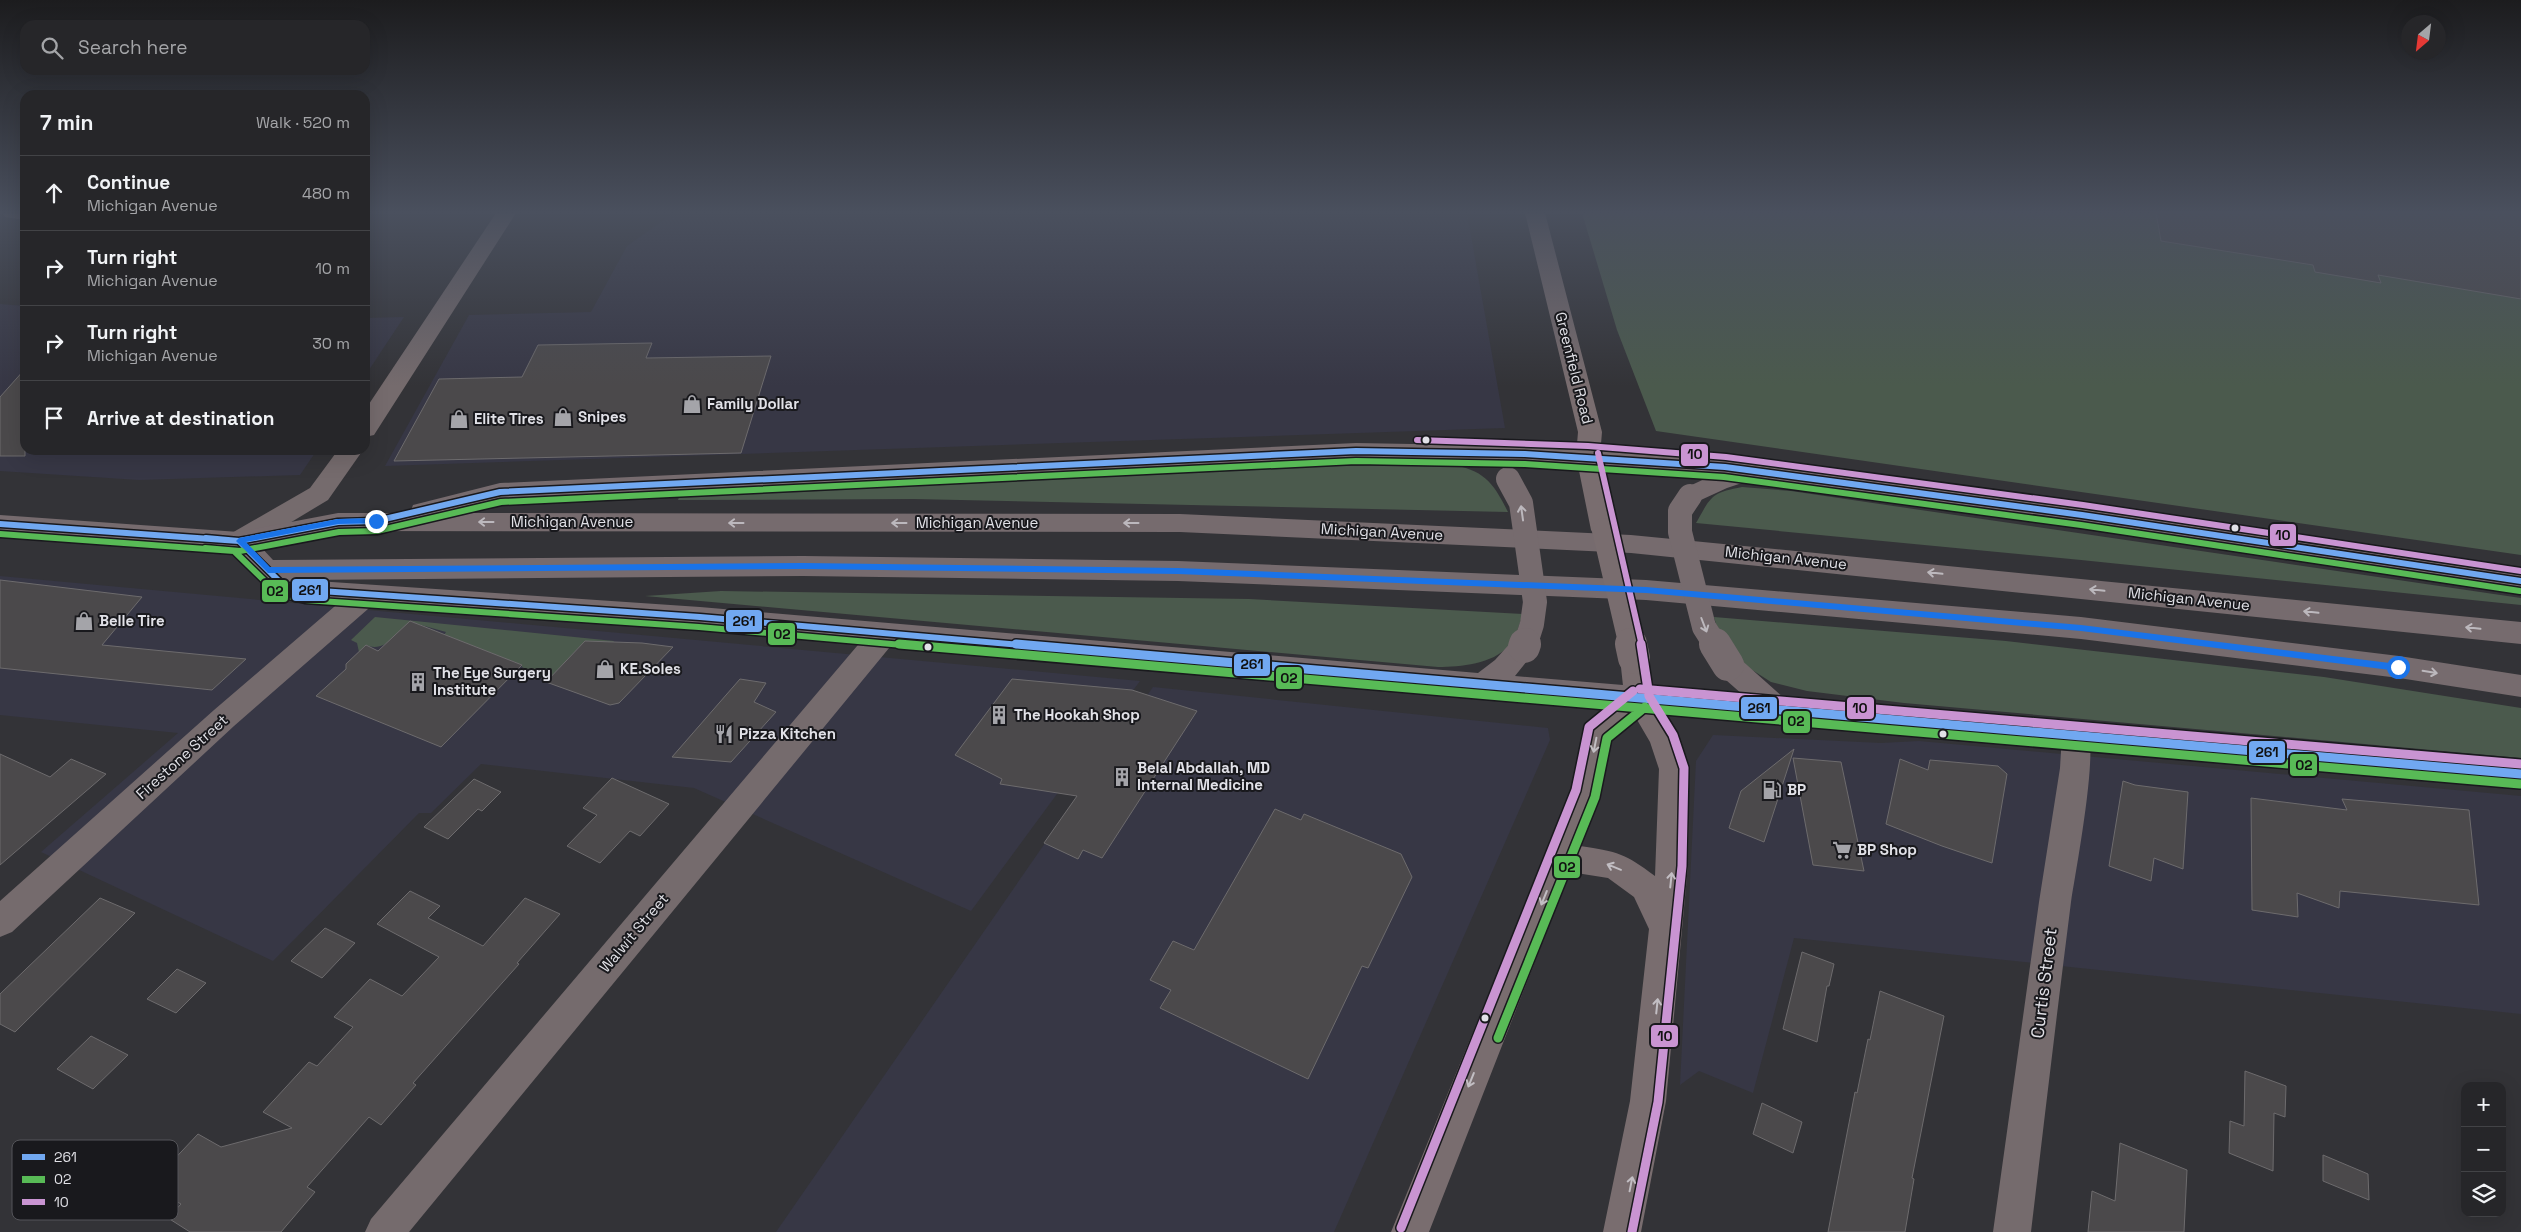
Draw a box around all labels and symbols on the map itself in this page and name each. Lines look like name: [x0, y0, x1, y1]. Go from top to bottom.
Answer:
north arrow: [2401, 15, 2446, 60]
street label: Greenfield Road: [1551, 310, 1598, 426]
shop icon: Family Dollar: [681, 393, 703, 415]
place label: Family Dollar: [707, 394, 799, 413]
shop icon: Snipes: [552, 406, 574, 428]
place label: Snipes: [578, 407, 627, 426]
shop icon: Elite Tires: [448, 408, 470, 430]
place label: Elite Tires: [474, 409, 544, 428]
unlabelled marker: [1421, 435, 1431, 445]
line badge: 10: [1680, 443, 1709, 467]
text: 10: [1687, 445, 1703, 463]
one-way arrow: [1517, 505, 1527, 521]
route end: [365, 510, 388, 533]
street label: Michigan Avenue: [511, 512, 633, 531]
street label: Michigan Avenue: [916, 513, 1038, 532]
one-way arrow: [479, 517, 495, 527]
one-way arrow: [729, 518, 745, 528]
one-way arrow: [891, 518, 908, 528]
one-way arrow: [1124, 518, 1140, 528]
street label: Michigan Avenue: [1320, 519, 1444, 544]
unlabelled marker: [2230, 523, 2240, 533]
line badge: 10: [2269, 523, 2297, 547]
text: 10: [2275, 526, 2291, 544]
street label: Michigan Avenue: [1724, 542, 1848, 573]
one-way arrow: [1928, 568, 1944, 578]
line badge: 261: [291, 578, 329, 602]
line badge: 02: [261, 579, 289, 603]
text: 261: [298, 581, 322, 599]
text: 02: [266, 582, 284, 600]
street label: Michigan Avenue: [2127, 583, 2251, 614]
one-way arrow: [2089, 585, 2105, 595]
one-way arrow: [2303, 607, 2319, 617]
line badge: 261: [725, 609, 763, 633]
shop icon: Belle Tire: [73, 610, 95, 632]
place label: Belle Tire: [99, 611, 165, 630]
text: 261: [732, 612, 756, 630]
one-way arrow: [1701, 618, 1710, 633]
line badge: 02: [767, 622, 796, 646]
one-way arrow: [2465, 623, 2481, 633]
text: 02: [773, 625, 791, 643]
unlabelled marker: [923, 642, 933, 652]
line badge: 261: [1233, 653, 1271, 677]
text: 261: [1240, 655, 1264, 673]
route start: [2387, 656, 2410, 679]
shop icon: KE.Soles: [594, 658, 616, 680]
place label: KE.Soles: [620, 659, 681, 678]
place label: The Eye Surgery Institute: [433, 663, 551, 699]
line badge: 02: [1275, 666, 1303, 690]
one-way arrow: [2421, 667, 2437, 677]
text: 02: [1280, 669, 1298, 687]
building icon: The Eye Surgery Institute: [407, 671, 429, 693]
line badge: 261: [1740, 696, 1778, 720]
line badge: 10: [1846, 696, 1875, 720]
text: 261: [1747, 699, 1771, 717]
text: 10: [1852, 699, 1868, 717]
building icon: The Hookah Shop: [988, 704, 1010, 726]
place label: The Hookah Shop: [1014, 705, 1140, 724]
street label: Firestone Street: [132, 710, 232, 803]
line badge: 02: [1782, 710, 1811, 734]
text: 02: [1787, 712, 1805, 730]
restaurant icon: Pizza Kitchen: [713, 723, 735, 745]
place label: Pizza Kitchen: [739, 724, 836, 743]
unlabelled marker: [1938, 729, 1948, 739]
one-way arrow: [1590, 737, 1600, 753]
line badge: 261: [2248, 740, 2286, 764]
text: 261: [2255, 743, 2279, 761]
line badge: 02: [2289, 753, 2318, 777]
text: 02: [2295, 756, 2313, 774]
place label: Belal Abdallah, MD Internal Medicine: [1137, 758, 1270, 794]
building icon: Belal Abdallah, MD Internal Medicine: [1111, 766, 1133, 788]
fuel station icon: BP: [1761, 779, 1783, 801]
place label: BP: [1787, 780, 1806, 799]
supermarket icon: BP Shop: [1831, 839, 1853, 861]
place label: BP Shop: [1857, 840, 1917, 859]
line badge: 02: [1553, 855, 1581, 879]
text: 02: [1558, 858, 1576, 876]
one-way arrow: [1607, 862, 1622, 872]
one-way arrow: [1666, 873, 1676, 889]
street label: Walwit Street: [595, 889, 672, 976]
one-way arrow: [1539, 890, 1548, 906]
street label: Curtis Street: [2025, 926, 2062, 1040]
one-way arrow: [1653, 999, 1662, 1015]
unlabelled marker: [1480, 1013, 1490, 1023]
line badge: 10: [1650, 1024, 1679, 1048]
text: 10: [1657, 1027, 1673, 1045]
one-way arrow: [1466, 1072, 1475, 1087]
legend: [12, 1140, 178, 1220]
text: 261: [54, 1148, 77, 1166]
text: 02: [54, 1170, 71, 1188]
one-way arrow: [1627, 1177, 1636, 1193]
text: 10: [54, 1193, 69, 1211]

